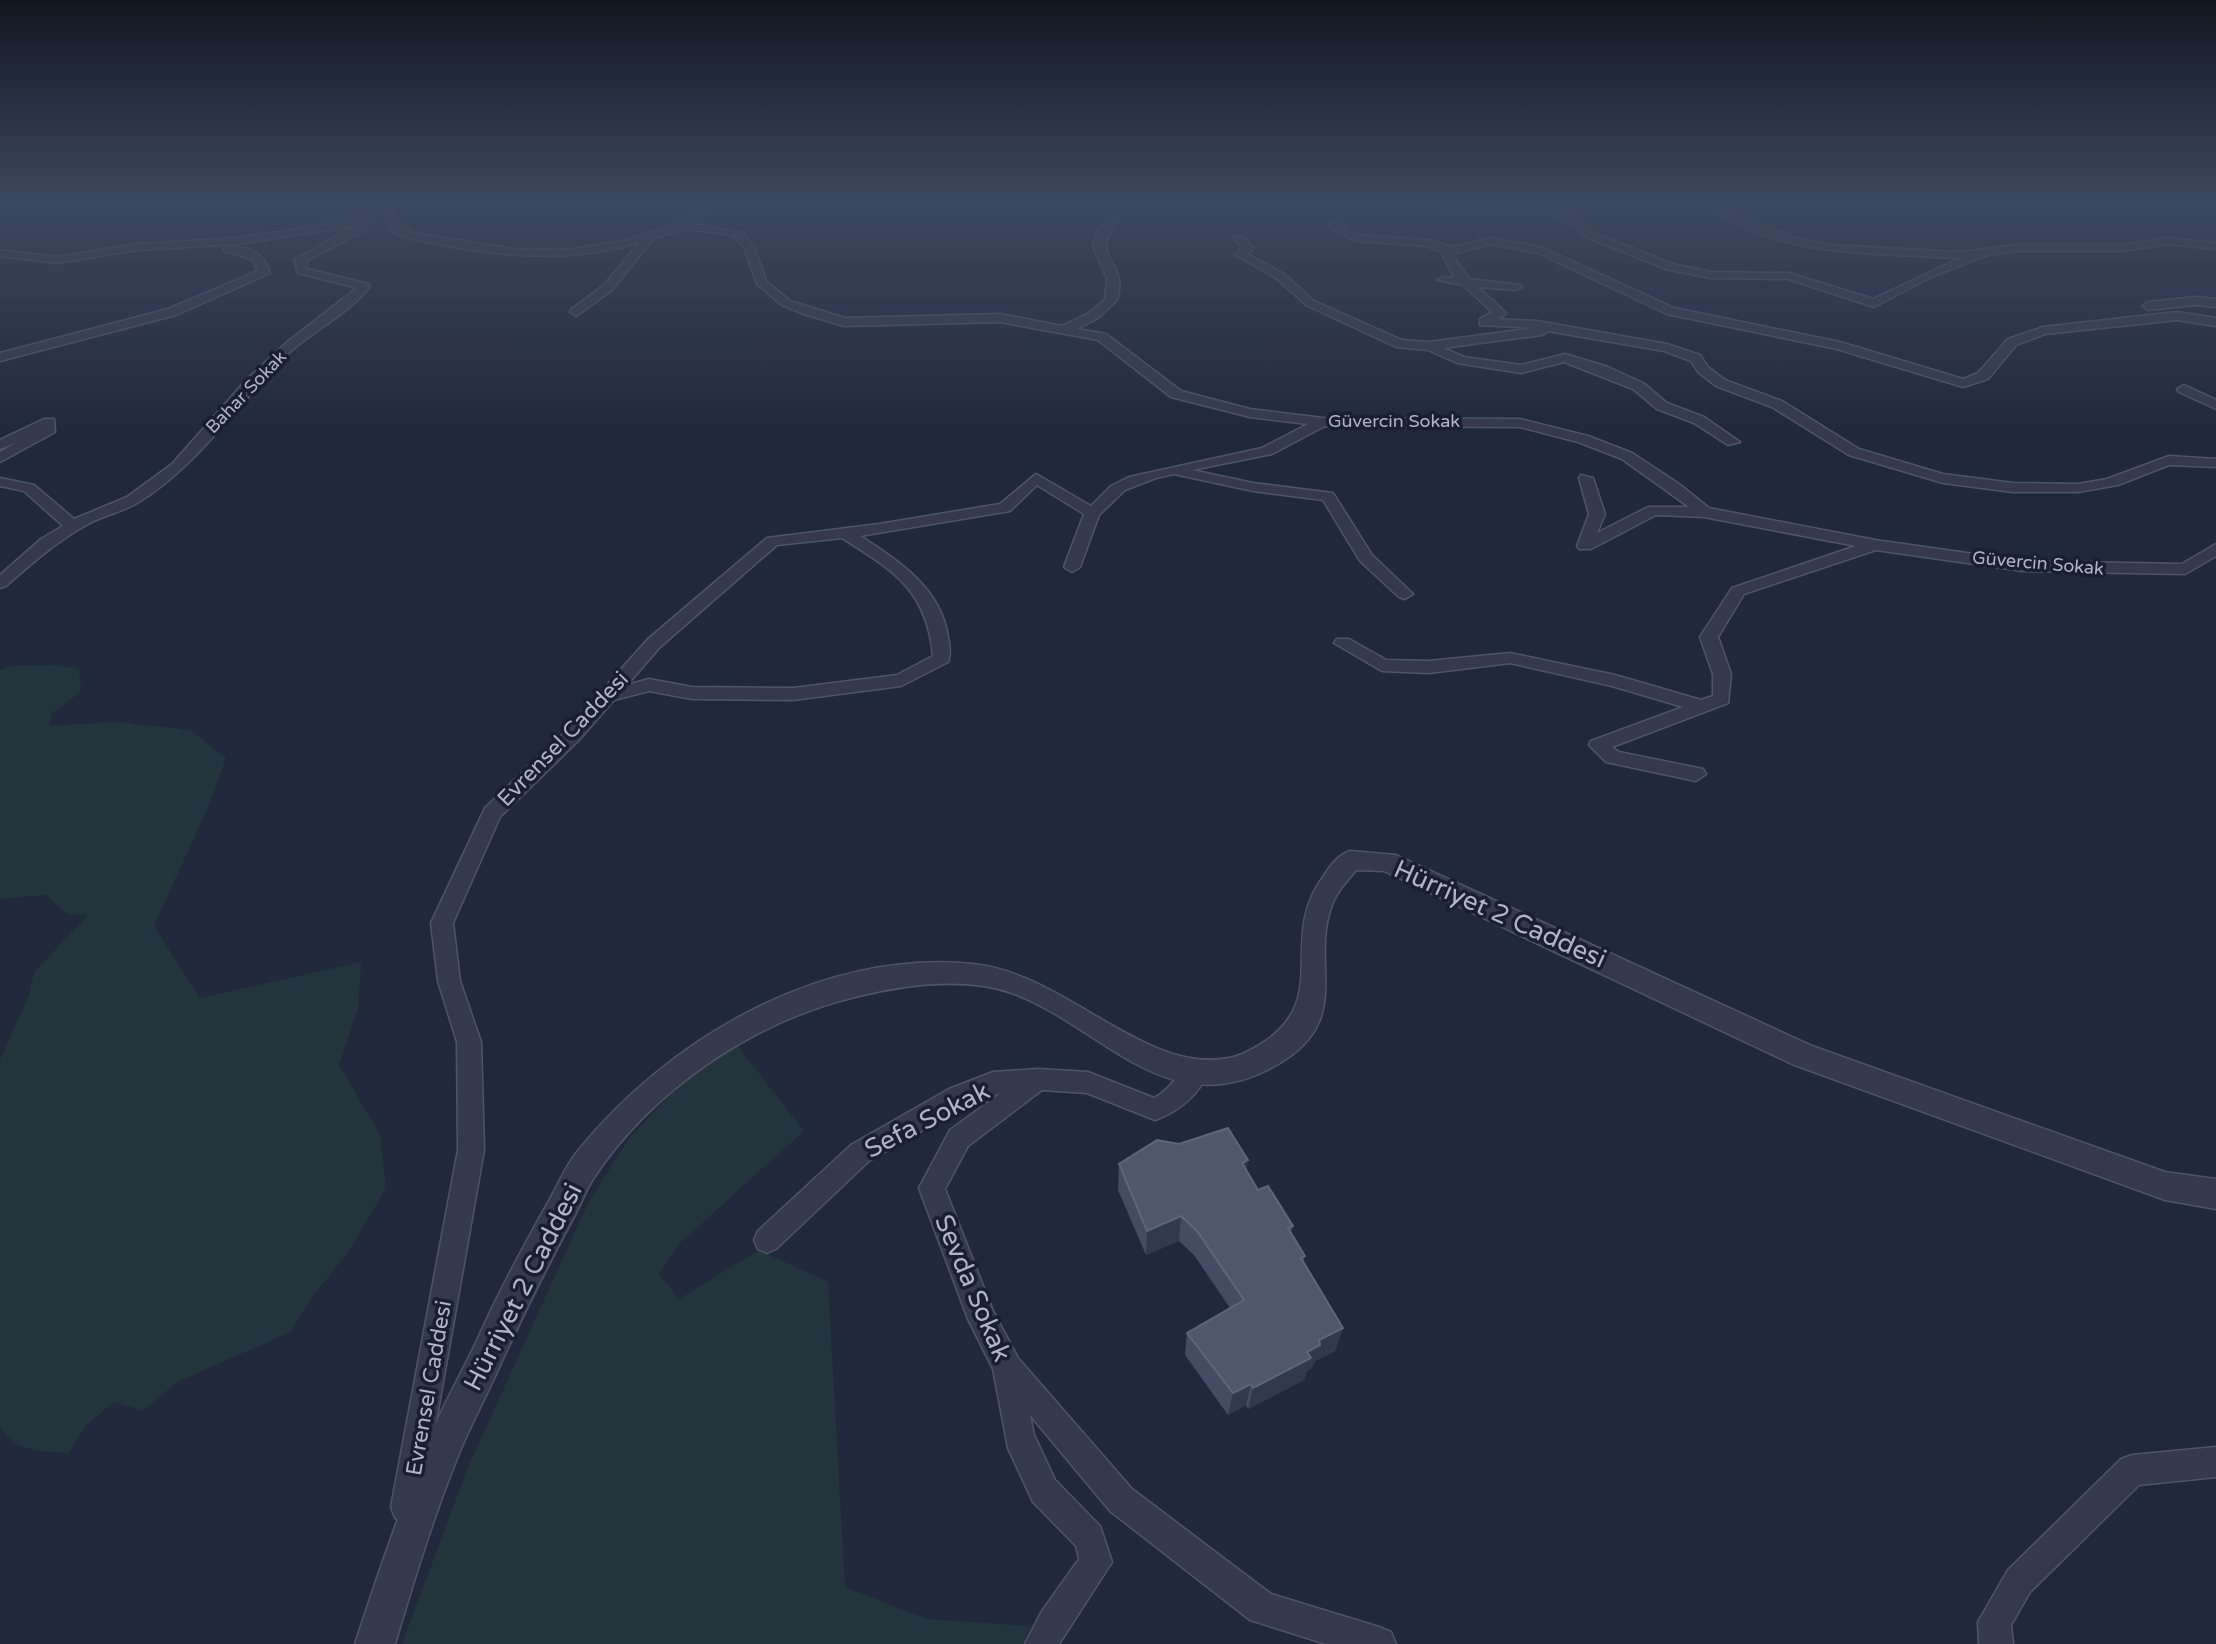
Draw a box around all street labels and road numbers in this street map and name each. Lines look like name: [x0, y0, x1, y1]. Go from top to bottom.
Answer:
street label: Bahar Sokak: [201, 346, 291, 438]
street label: Güvercin Sokak: [1328, 410, 1460, 432]
street label: Güvercin Sokak: [1971, 546, 2105, 580]
street label: Evrensel Caddesi: [492, 666, 634, 812]
street label: Hürriyet 2 Caddesi: [1389, 853, 1611, 975]
street label: Sefa Sokak: [859, 1075, 995, 1165]
street label: Hürriyet 2 Caddesi: [457, 1178, 589, 1396]
street label: Sevda Sokak: [928, 1210, 1018, 1366]
street label: Evrensel Caddesi: [401, 1298, 457, 1478]

